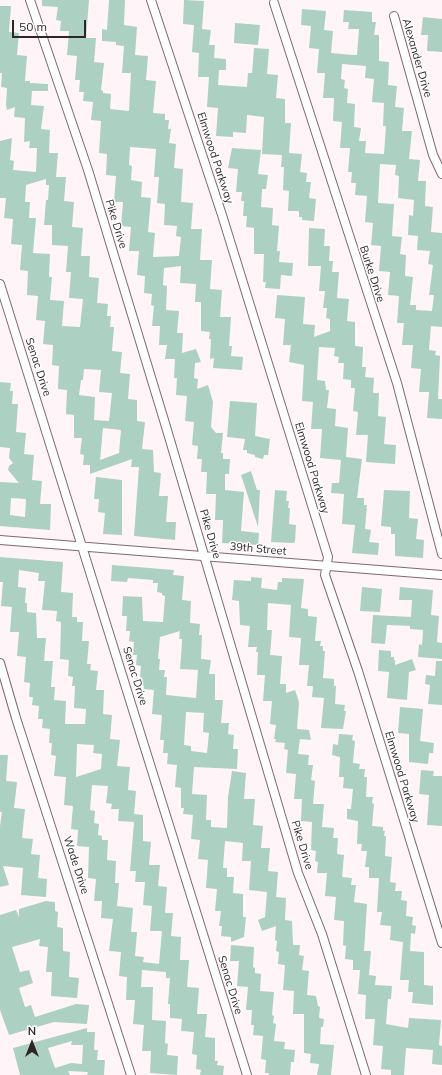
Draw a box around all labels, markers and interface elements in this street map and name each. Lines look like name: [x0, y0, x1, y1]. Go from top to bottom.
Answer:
scale bar: [14, 12, 88, 38]
street label: Alexander Drive: [399, 17, 435, 99]
text: 50 m: [19, 19, 47, 34]
street label: Elmwood Parkway: [194, 111, 236, 205]
street label: Pike Drive: [102, 198, 130, 250]
street label: Burke Drive: [357, 244, 387, 304]
street label: Senac Drive: [22, 336, 54, 398]
street label: Elmwood Parkway: [292, 421, 332, 515]
street label: Pike Drive: [197, 508, 223, 560]
street label: 39th Street: [229, 540, 287, 558]
street label: Senac Drive: [120, 645, 150, 707]
street label: Elmwood Parkway: [382, 730, 422, 824]
street label: Pike Drive: [288, 819, 316, 871]
street label: Wade Drive: [60, 834, 92, 896]
street label: Senac Drive: [215, 954, 245, 1016]
north arrow: [12, 1023, 52, 1063]
text: N: [28, 1024, 36, 1038]

